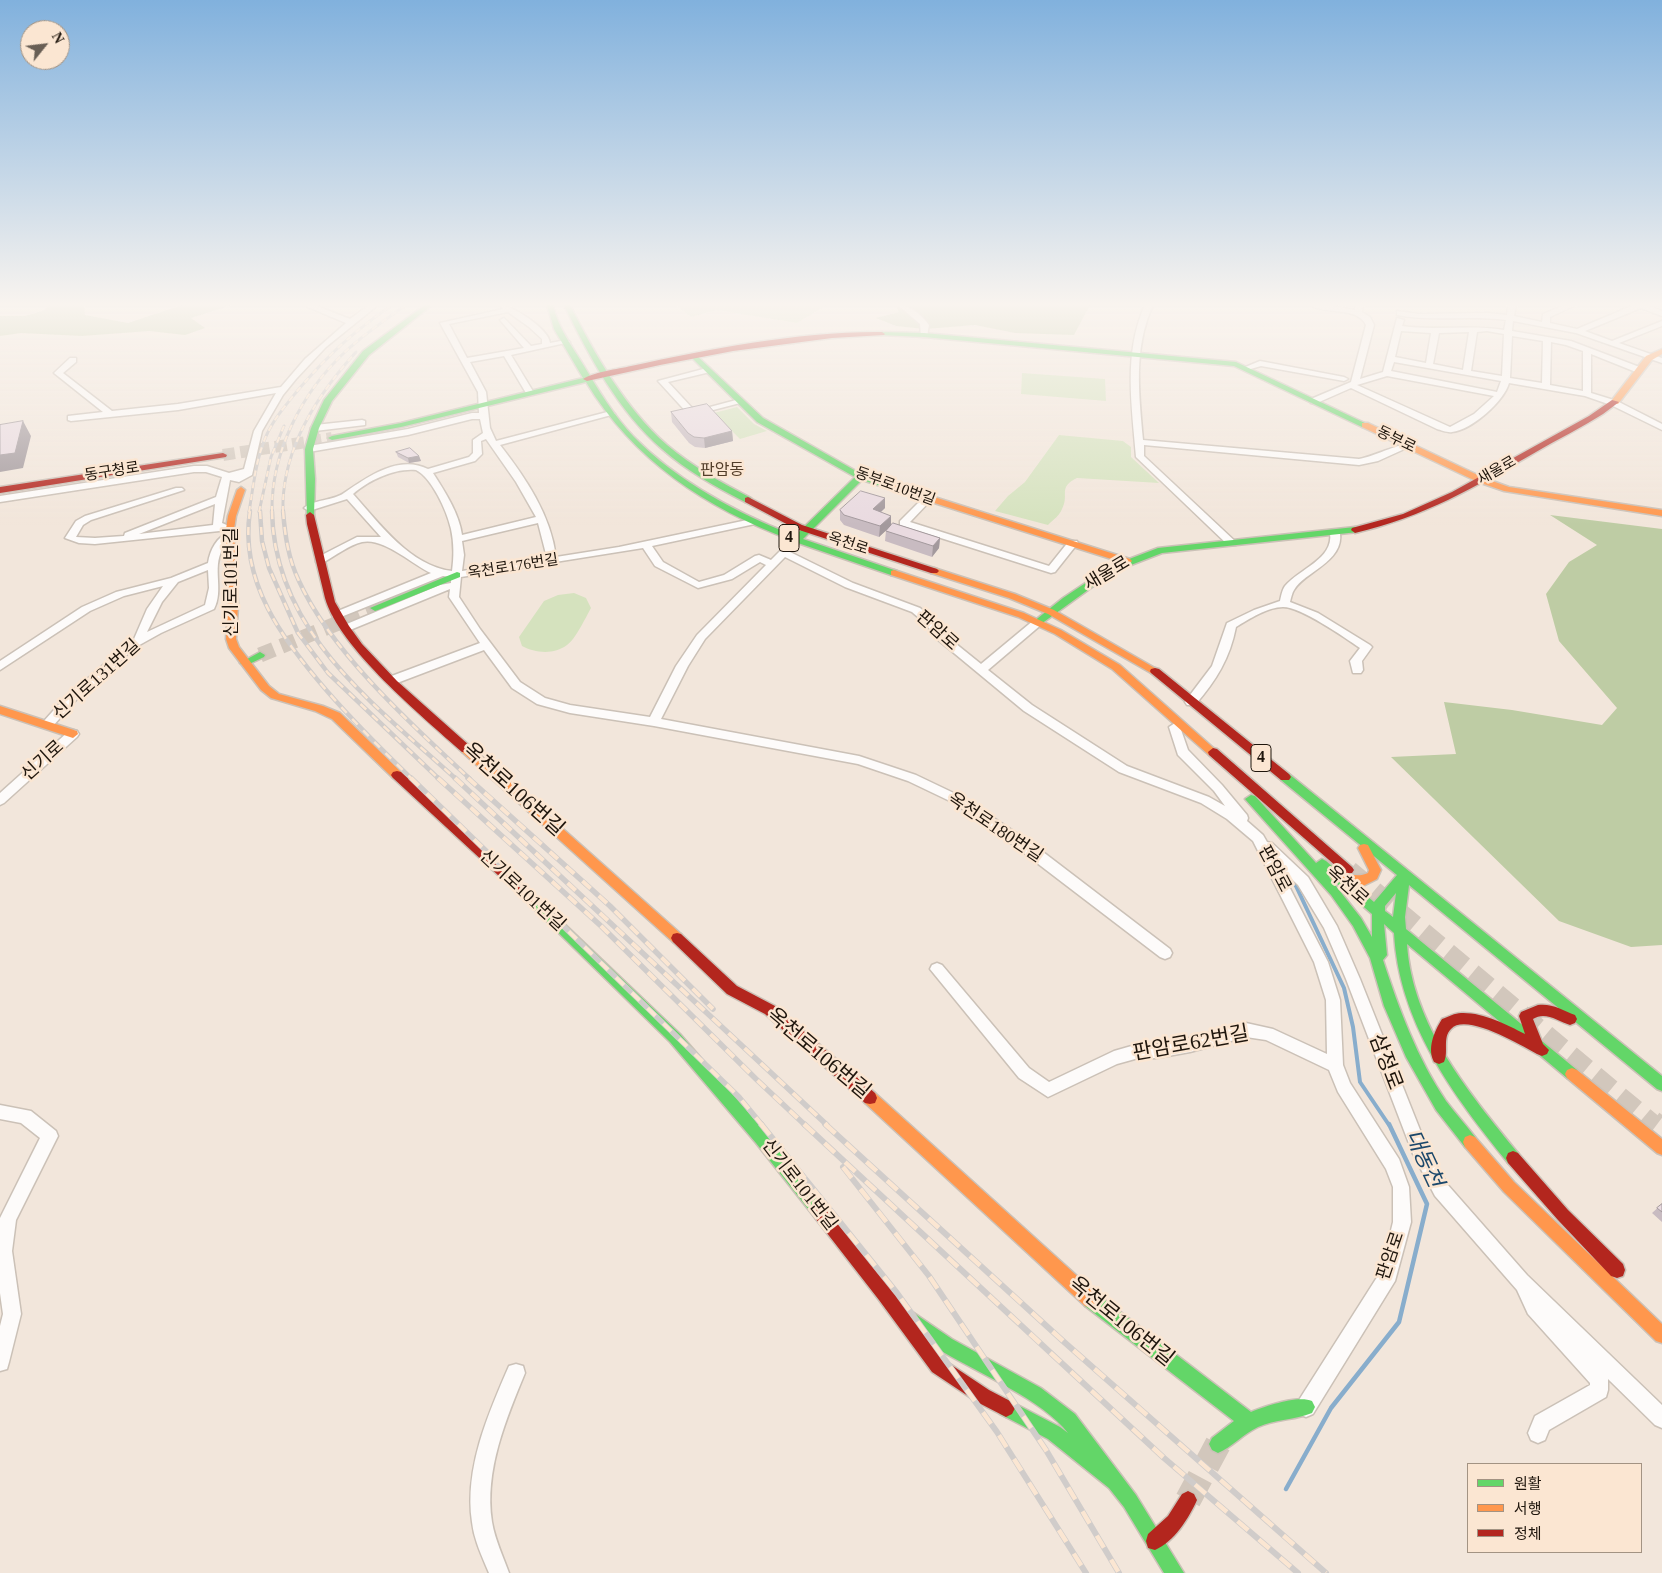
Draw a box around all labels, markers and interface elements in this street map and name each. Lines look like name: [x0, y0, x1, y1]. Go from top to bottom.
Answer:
north arrow: [20, 20, 70, 70]
text: N: [49, 30, 67, 46]
street label: 동부로: [1373, 423, 1419, 457]
street label: 새울로: [1475, 453, 1519, 489]
street label: 동구청로: [83, 459, 141, 485]
district label: 판암동: [700, 461, 744, 481]
street label: 동부로10번길: [852, 464, 938, 510]
road number: 4: [779, 524, 799, 552]
street label: 신기로101번길: [221, 527, 243, 637]
street label: 옥천로: [826, 529, 870, 559]
street label: 옥천로176번길: [466, 551, 560, 583]
street label: 새울로: [1080, 552, 1134, 596]
street label: 판암로: [911, 606, 963, 656]
street label: 신기로131번길: [49, 635, 145, 725]
street label: 신기로: [17, 736, 69, 786]
street label: 옥천로106번길: [457, 738, 569, 842]
road number: 4: [1251, 744, 1271, 771]
street label: 옥천로180번길: [943, 788, 1047, 868]
street label: 판암로: [1253, 842, 1295, 896]
street label: 신기로101번길: [474, 846, 570, 936]
street label: 옥천로: [1321, 861, 1373, 911]
street label: 옥천로106번길: [761, 1003, 875, 1105]
street label: 판암로62번길: [1131, 1021, 1251, 1067]
street label: 삼정로: [1363, 1030, 1407, 1094]
water label: 대동천: [1398, 1126, 1448, 1192]
street label: 신기로101번길: [757, 1135, 841, 1235]
street label: 판암로: [1373, 1229, 1409, 1283]
street label: 옥천로106번길: [1063, 1272, 1179, 1372]
legend: [1467, 1463, 1642, 1553]
text: 원활: [1514, 1476, 1542, 1492]
text: 서행: [1514, 1501, 1542, 1517]
text: 정체: [1514, 1526, 1542, 1542]

